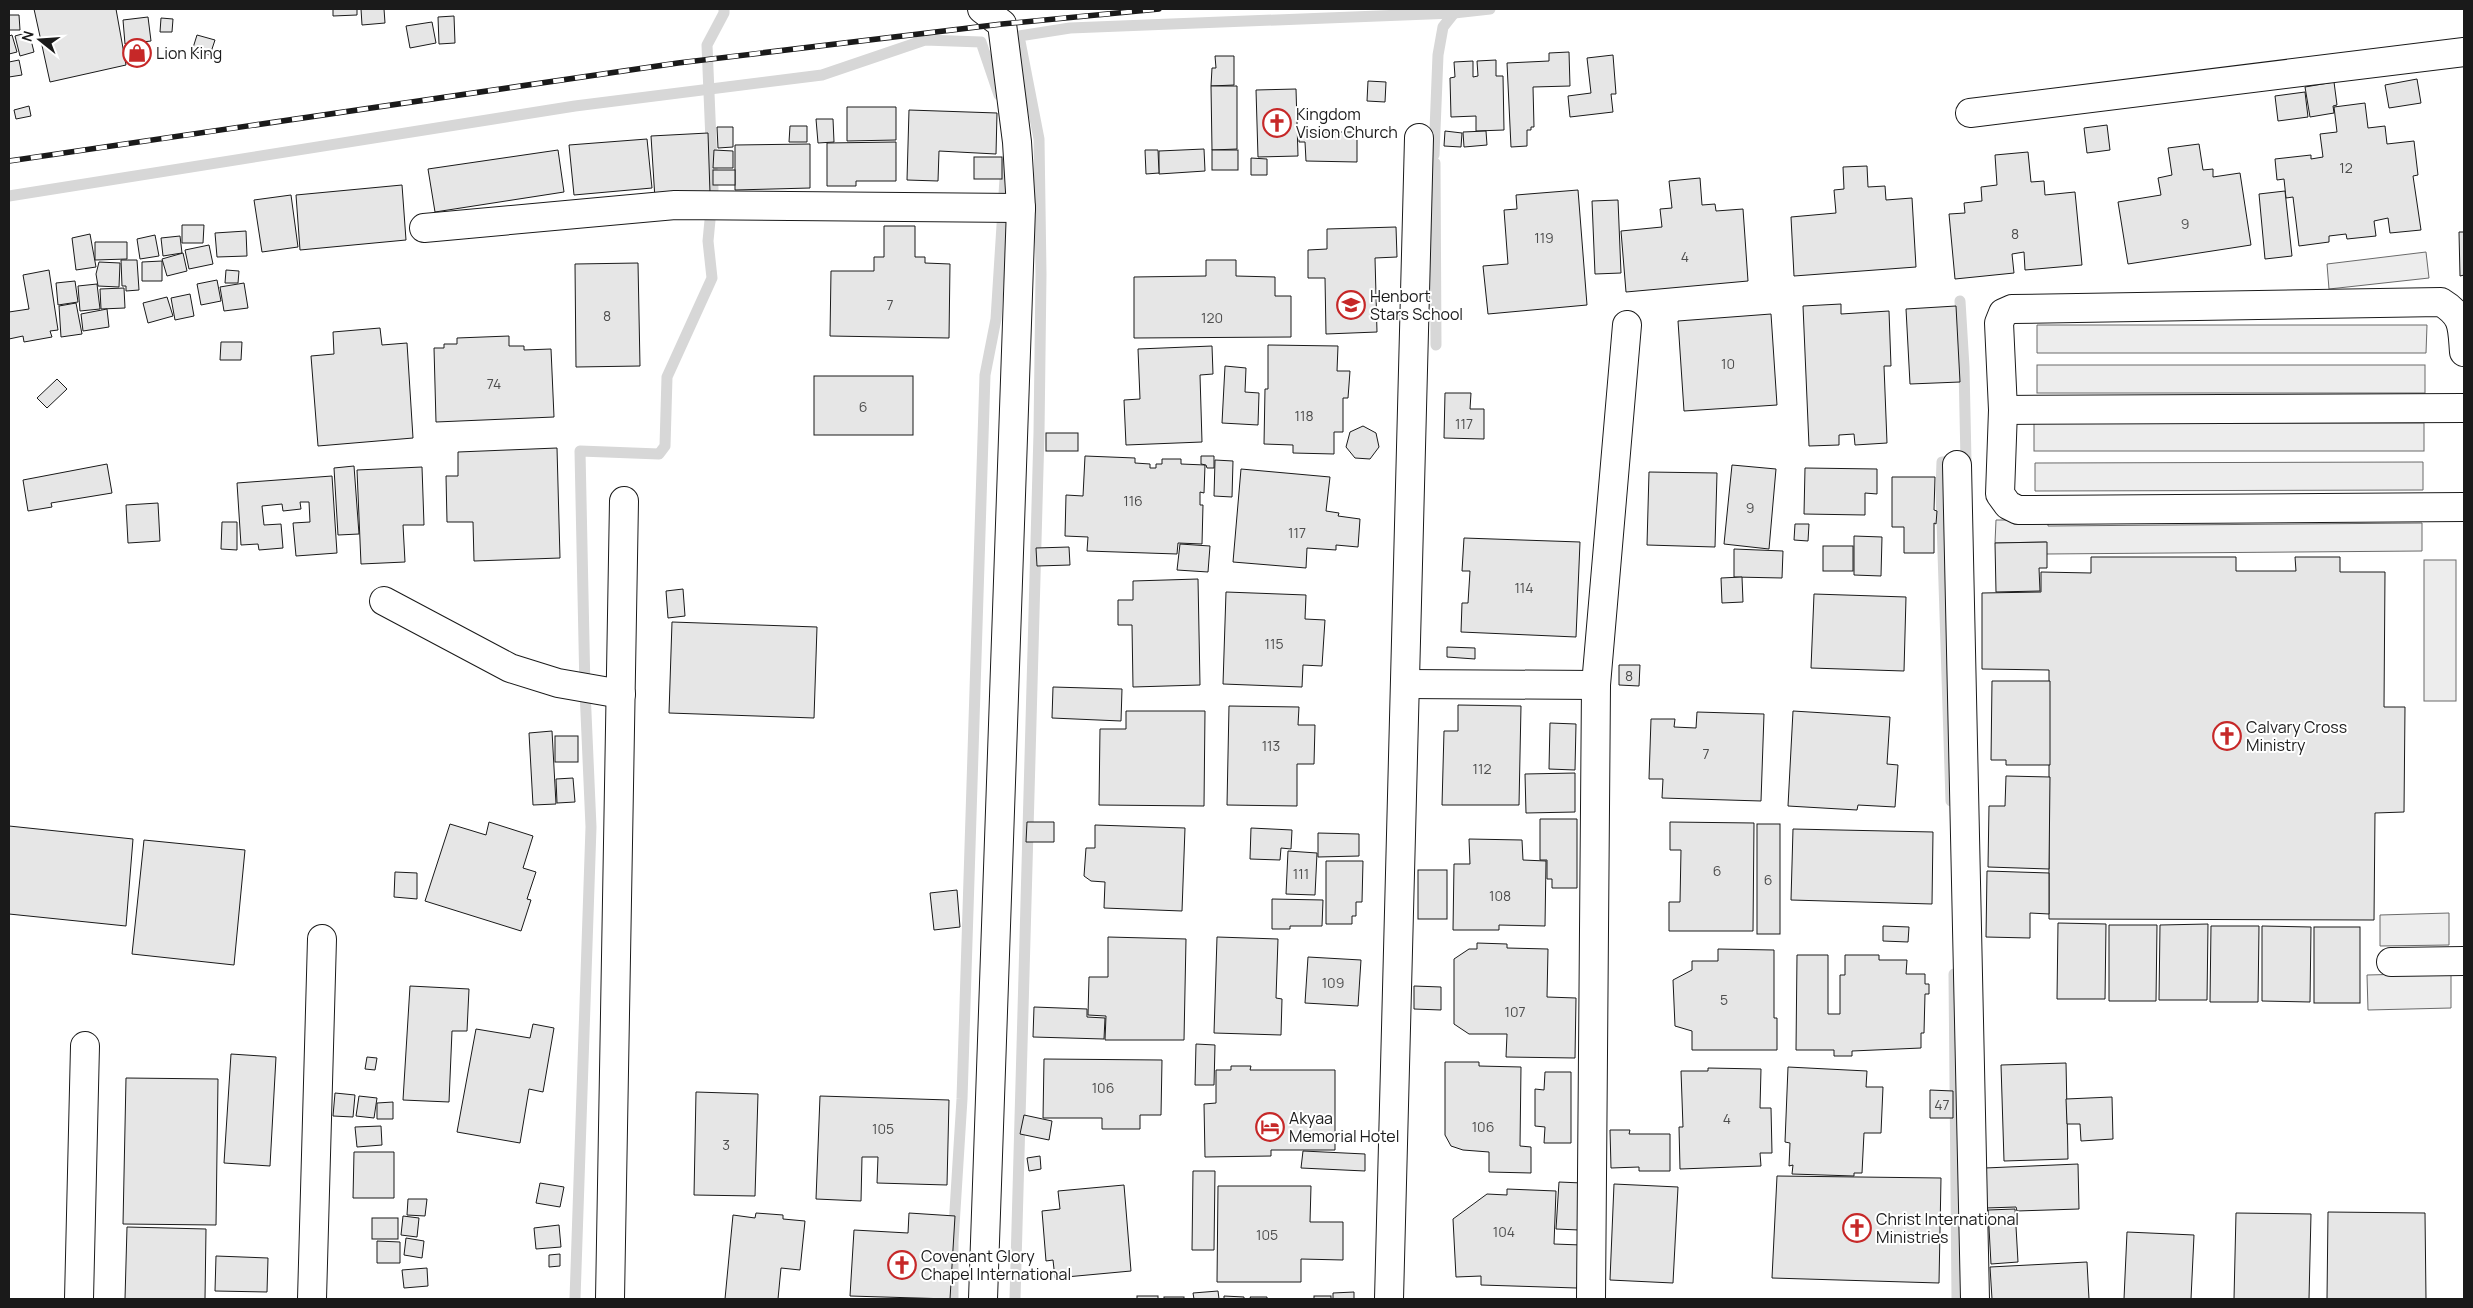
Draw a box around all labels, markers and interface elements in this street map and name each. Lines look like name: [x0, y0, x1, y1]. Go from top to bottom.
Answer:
north arrow: [15, 15, 65, 65]
text: N: [17, 28, 38, 44]
shop icon: Lion King: [122, 38, 152, 68]
place label: Lion King: [156, 42, 222, 64]
place label: Kingdom Vision Church: [1296, 103, 1398, 143]
church icon: Kingdom Vision Church: [1262, 108, 1292, 138]
house number: 12: [2339, 158, 2353, 177]
house number: 9: [2181, 214, 2189, 233]
house number: 8: [2011, 224, 2019, 243]
house number: 119: [1534, 228, 1554, 247]
house number: 4: [1681, 247, 1689, 266]
place label: Henbort Stars School: [1370, 285, 1463, 325]
school or university icon: Henbort Stars School: [1336, 290, 1366, 320]
house number: 7: [886, 295, 894, 314]
house number: 8: [603, 306, 611, 325]
house number: 120: [1201, 308, 1223, 327]
house number: 10: [1721, 354, 1735, 373]
house number: 74: [487, 374, 501, 393]
house number: 6: [859, 397, 867, 416]
house number: 118: [1294, 406, 1314, 425]
house number: 117: [1455, 414, 1473, 433]
house number: 116: [1123, 491, 1143, 510]
house number: 9: [1746, 498, 1754, 517]
house number: 117: [1288, 523, 1306, 542]
house number: 114: [1514, 578, 1534, 597]
house number: 115: [1264, 634, 1284, 653]
house number: 8: [1625, 666, 1633, 685]
place label: Calvary Cross Ministry: [2246, 716, 2347, 756]
church icon: Calvary Cross Ministry: [2212, 721, 2242, 751]
house number: 113: [1262, 736, 1280, 755]
house number: 7: [1702, 744, 1710, 763]
house number: 112: [1473, 759, 1491, 778]
house number: 6: [1713, 861, 1721, 880]
house number: 111: [1293, 864, 1309, 883]
house number: 6: [1764, 870, 1772, 889]
house number: 108: [1489, 886, 1511, 905]
house number: 109: [1322, 973, 1344, 992]
house number: 5: [1720, 990, 1728, 1009]
house number: 107: [1504, 1002, 1526, 1021]
house number: 106: [1092, 1078, 1114, 1097]
house number: 47: [1934, 1095, 1950, 1114]
place label: Akyaa Memorial Hotel: [1289, 1107, 1399, 1147]
house number: 4: [1723, 1109, 1731, 1128]
hotel icon: Akyaa Memorial Hotel: [1255, 1112, 1285, 1142]
house number: 106: [1472, 1117, 1494, 1136]
house number: 105: [872, 1119, 894, 1138]
house number: 3: [722, 1135, 730, 1154]
place label: Christ International Ministries: [1876, 1208, 2019, 1248]
church icon: Christ International Ministries: [1842, 1213, 1872, 1243]
house number: 104: [1493, 1222, 1515, 1241]
house number: 105: [1256, 1225, 1278, 1244]
place label: Covenant Glory Chapel International: [921, 1245, 1071, 1285]
church icon: Covenant Glory Chapel International: [887, 1250, 917, 1280]

